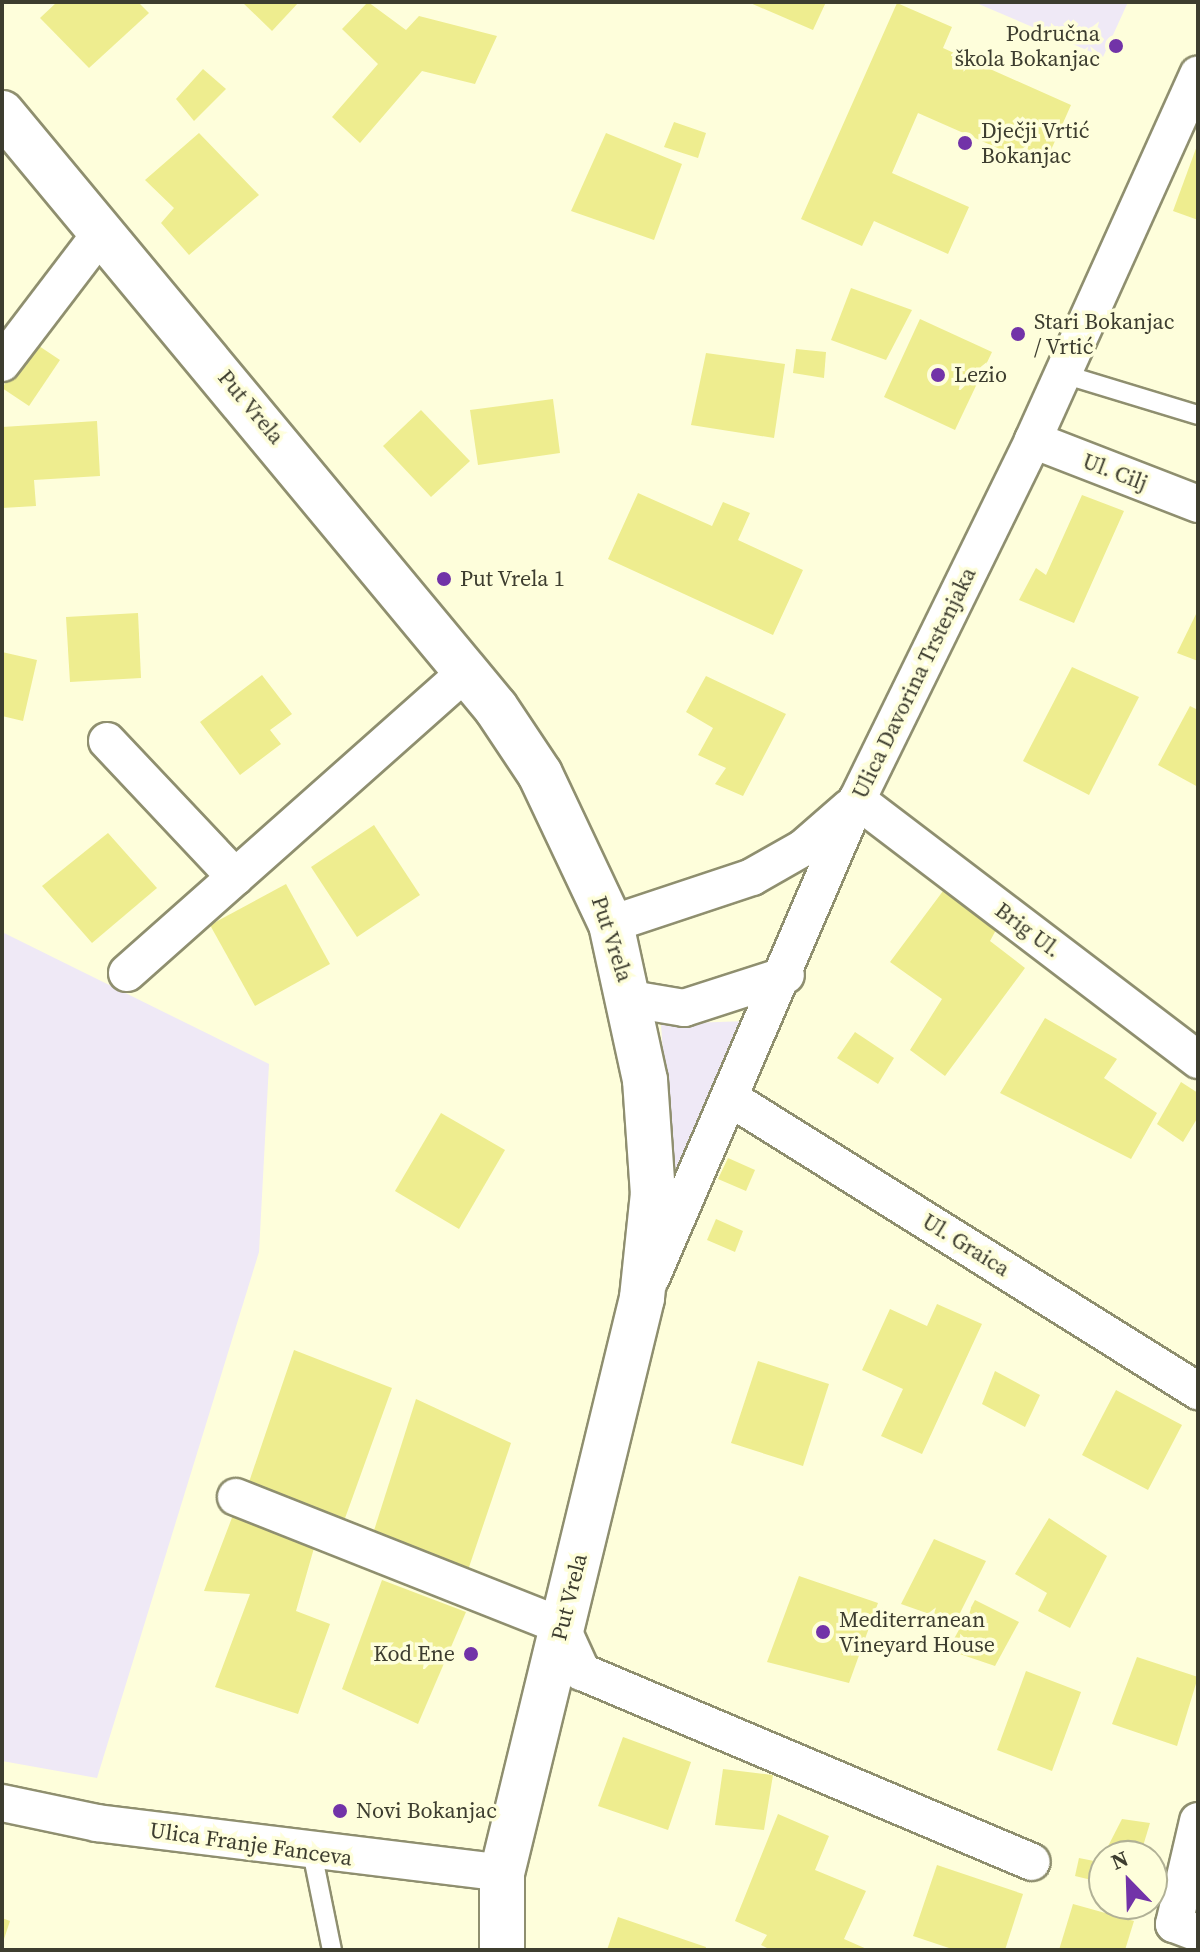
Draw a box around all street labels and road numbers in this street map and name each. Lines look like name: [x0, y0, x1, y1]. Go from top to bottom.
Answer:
street label: Put Vrela: [212, 364, 290, 450]
street label: Ul. Cilj: [1079, 448, 1151, 496]
street label: Ulica Davorina Trstenjaka: [846, 563, 982, 803]
street label: Put Vrela: [586, 893, 638, 985]
street label: Brig Ul.: [990, 897, 1066, 963]
street label: Ul. Graica: [917, 1208, 1015, 1282]
street label: Put Vrela: [545, 1551, 593, 1643]
street label: Ulica Franje Fanceva: [148, 1817, 354, 1871]

